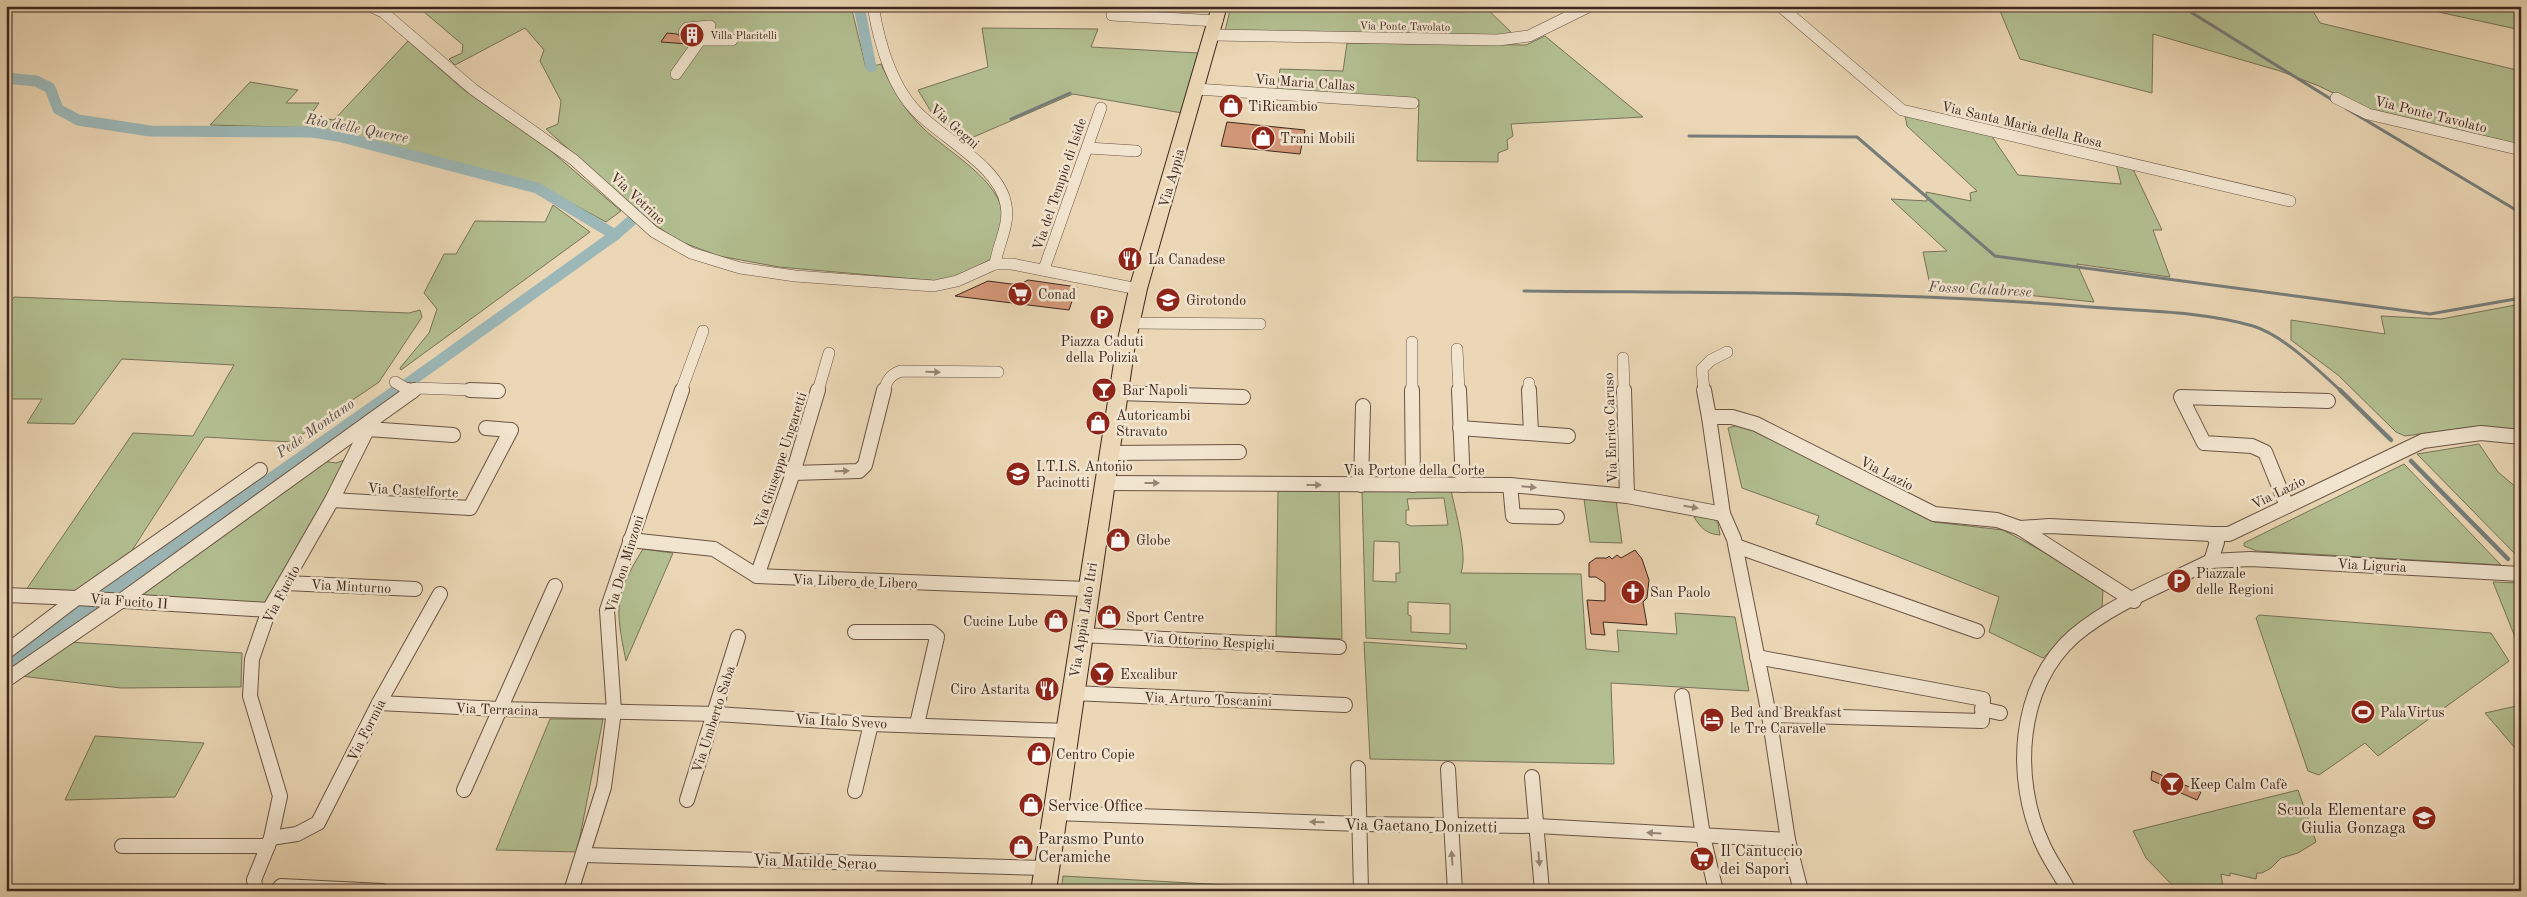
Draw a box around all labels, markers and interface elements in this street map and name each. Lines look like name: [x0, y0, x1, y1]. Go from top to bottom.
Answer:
street label: Via Ponte Tavolato: [1360, 21, 1450, 34]
building icon: Villa Placitelli: [679, 22, 705, 48]
place label: Villa Placitelli: [710, 31, 777, 42]
street label: Via Maria Callas: [1254, 73, 1356, 93]
shop icon: TiRicambio: [1218, 93, 1244, 119]
street label: Via Ponte Tavolato: [2373, 94, 2488, 136]
place label: TiRicambio: [1248, 100, 1318, 114]
street label: Via Santa Maria della Rosa: [1940, 100, 2104, 150]
street label: Via Gegni: [927, 102, 982, 152]
water label: Rio delle Querce: [303, 112, 409, 147]
street label: Via del Tempio di Iside: [1031, 116, 1089, 252]
shop icon: Trani Mobili: [1250, 125, 1276, 151]
place label: Trani Mobili: [1280, 132, 1355, 146]
street label: Via Appia: [1157, 147, 1187, 209]
street label: Via Vetrine: [607, 170, 667, 227]
restaurant icon: La Canadese: [1117, 246, 1143, 272]
place label: La Canadese: [1148, 253, 1225, 267]
water label: Fosso Calabrese: [1927, 280, 2032, 301]
supermarket icon: Conad: [1007, 281, 1033, 307]
school or university icon: Girotondo: [1155, 287, 1181, 313]
place label: Conad: [1038, 288, 1076, 302]
place label: Girotondo: [1186, 294, 1246, 308]
parking icon: Piazza Caduti della Polizia: [1089, 304, 1115, 330]
place label: Piazza Caduti della Polizia: [1060, 335, 1144, 365]
one-way arrow: [925, 368, 941, 376]
street label: Via Enrico Caruso: [1602, 372, 1620, 484]
bar icon: Bar Napoli: [1091, 377, 1117, 403]
place label: Bar Napoli: [1122, 384, 1188, 398]
street label: Via Giuseppe Ungaretti: [752, 390, 810, 530]
water label: Pede Montano: [273, 397, 358, 462]
place label: Autoricambi Stravato: [1116, 409, 1191, 439]
shop icon: Autoricambi Stravato: [1085, 410, 1111, 436]
street label: Via Lazio: [1858, 454, 1916, 493]
place label: I.T.I.S. Antonio Pacinotti: [1036, 460, 1133, 490]
school or university icon: I.T.I.S. Antonio Pacinotti: [1005, 461, 1031, 487]
street label: Via Portone della Corte: [1343, 464, 1485, 478]
one-way arrow: [834, 467, 850, 475]
street label: Via Lazio: [2249, 474, 2308, 512]
one-way arrow: [1144, 480, 1160, 488]
one-way arrow: [1307, 481, 1323, 489]
street label: Via Castelforte: [367, 482, 459, 500]
one-way arrow: [1522, 483, 1538, 491]
one-way arrow: [1683, 504, 1699, 512]
street label: Via Don Minzoni: [603, 513, 647, 615]
shop icon: Globe: [1105, 527, 1131, 553]
place label: Globe: [1136, 534, 1170, 548]
street label: Via Liguria: [2337, 557, 2407, 575]
street label: Via Appia Lato Itri: [1068, 561, 1100, 679]
street label: Via Fucito: [261, 563, 303, 626]
place label: Piazzale delle Regioni: [2196, 567, 2274, 597]
parking icon: Piazzale delle Regioni: [2166, 568, 2192, 594]
street label: Via Libero de Libero: [792, 573, 918, 591]
street label: Via Minturno: [310, 578, 392, 596]
church icon: San Paolo: [1620, 579, 1646, 605]
place label: San Paolo: [1650, 586, 1711, 600]
street label: Via Fucito II: [89, 592, 169, 612]
shop icon: Sport Centre: [1096, 604, 1122, 630]
shop icon: Cucine Lube: [1043, 608, 1069, 634]
place label: Sport Centre: [1126, 611, 1204, 625]
place label: Cucine Lube: [963, 615, 1038, 629]
street label: Via Ottorino Respighi: [1143, 632, 1275, 652]
bar icon: Excalibur: [1089, 661, 1115, 687]
street label: Via Umberto Saba: [690, 664, 738, 775]
place label: Excalibur: [1120, 668, 1178, 682]
restaurant icon: Ciro Astarita: [1034, 676, 1060, 702]
place label: Ciro Astarita: [950, 683, 1030, 697]
street label: Via Arturo Toscanini: [1144, 691, 1272, 709]
street label: Via Formia: [345, 697, 389, 764]
sports icon: PalaVirtus: [2350, 699, 2376, 725]
street label: Via Terracina: [455, 702, 539, 718]
place label: Bed and Breakfast le Tre Caravelle: [1730, 706, 1842, 736]
place label: PalaVirtus: [2380, 706, 2445, 720]
hotel icon: Bed and Breakfast le Tre Caravelle: [1699, 707, 1725, 733]
street label: Via Italo Svevo: [794, 713, 887, 731]
shop icon: Centro Copie: [1026, 741, 1052, 767]
place label: Centro Copie: [1056, 748, 1135, 762]
bar icon: Keep Calm Cafè: [2159, 771, 2185, 797]
place label: Keep Calm Cafè: [2190, 778, 2287, 792]
shop icon: Service Office: [1018, 792, 1044, 818]
place label: Service Office: [1048, 799, 1143, 815]
place label: Scuola Elementare Giulia Gonzaga: [2277, 803, 2406, 837]
school or university icon: Scuola Elementare Giulia Gonzaga: [2411, 805, 2437, 831]
one-way arrow: [1308, 818, 1324, 826]
street label: Via Gaetano Donizetti: [1344, 818, 1498, 836]
one-way arrow: [1646, 828, 1662, 836]
place label: Parasmo Punto Ceramiche: [1038, 832, 1144, 866]
shop icon: Parasmo Punto Ceramiche: [1008, 834, 1034, 860]
place label: Il Cantuccio dei Sapori: [1720, 844, 1803, 878]
supermarket icon: Il Cantuccio dei Sapori: [1689, 846, 1715, 872]
one-way arrow: [1448, 849, 1456, 865]
one-way arrow: [1536, 851, 1544, 867]
street label: Via Matilde Serao: [753, 853, 877, 873]

